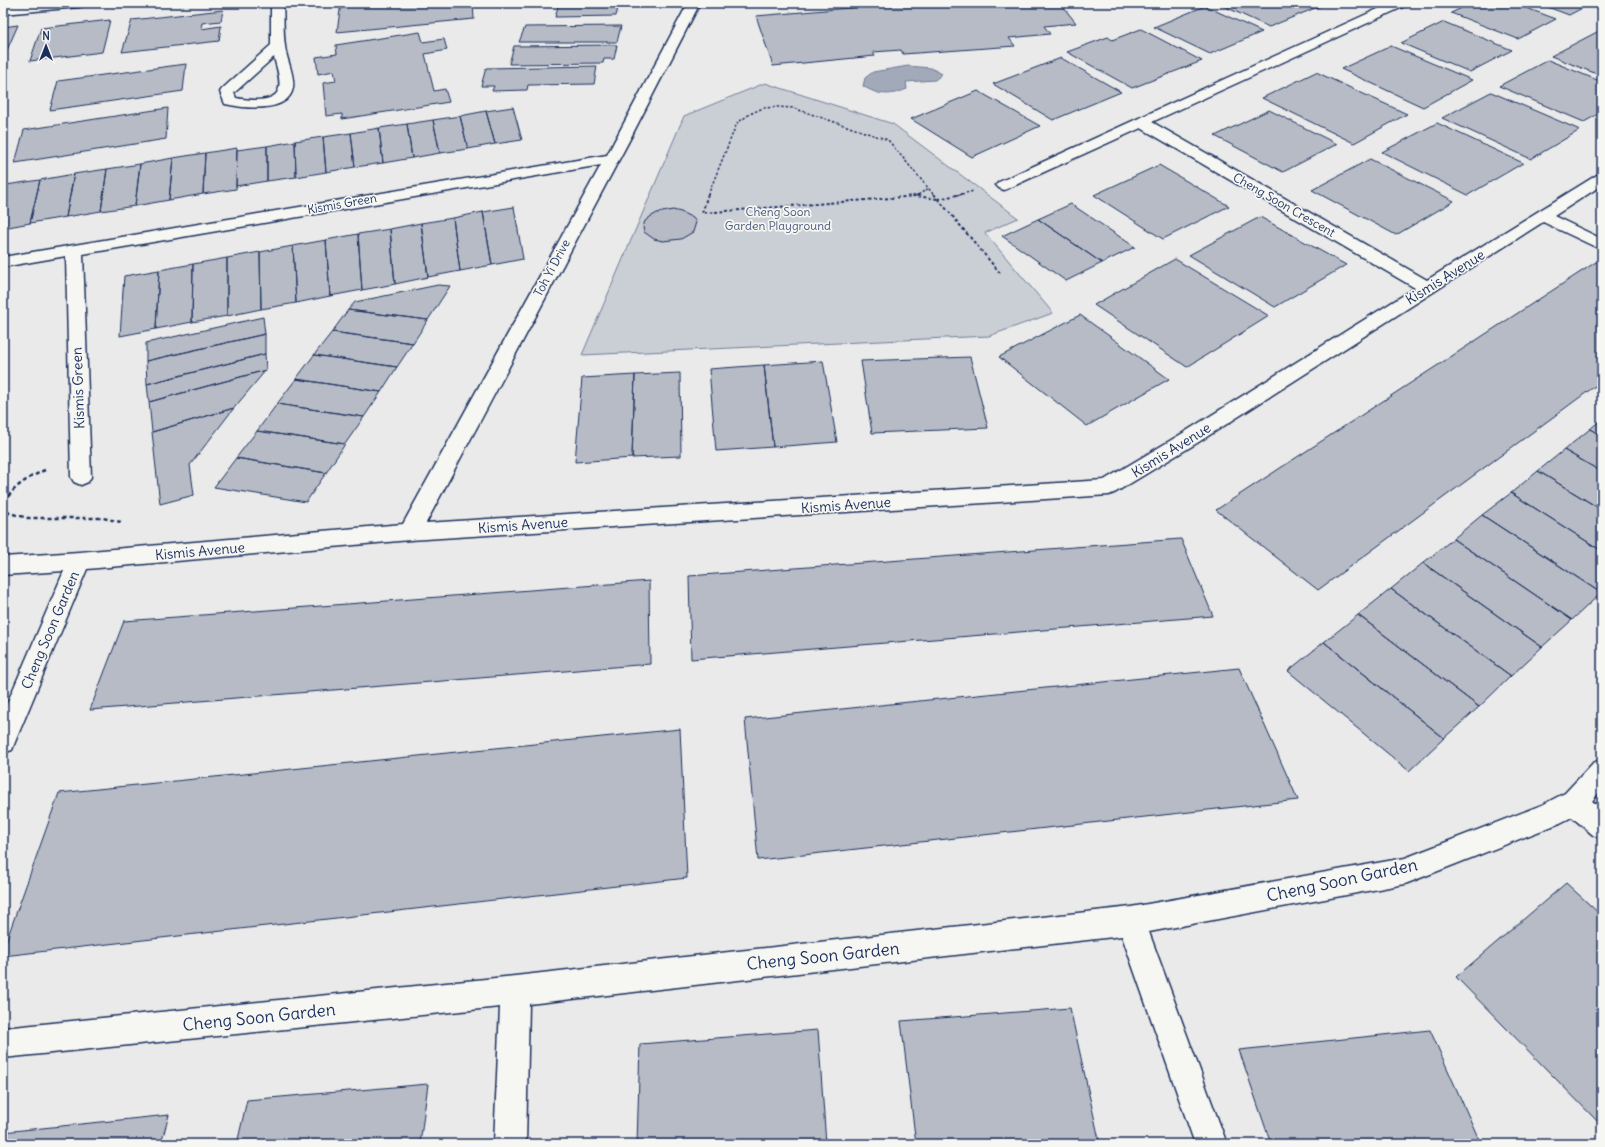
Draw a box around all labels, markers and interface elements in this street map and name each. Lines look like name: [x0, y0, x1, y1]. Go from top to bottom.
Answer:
north arrow: [26, 26, 66, 66]
text: N: [42, 29, 50, 43]
street label: Cheng Soon Crescent: [1231, 169, 1338, 240]
street label: Kismis Green: [306, 190, 378, 217]
park label: Cheng Soon Garden Playground: [725, 204, 831, 233]
street label: Toh Yi Drive: [530, 237, 573, 299]
street label: Kismis Avenue: [1402, 245, 1488, 309]
street label: Kismis Green: [68, 347, 88, 429]
street label: Kismis Avenue: [1128, 418, 1214, 482]
street label: Kismis Avenue: [800, 493, 892, 517]
street label: Kismis Avenue: [477, 513, 569, 537]
street label: Kismis Avenue: [154, 538, 246, 564]
street label: Cheng Soon Garden: [17, 568, 83, 692]
street label: Cheng Soon Garden: [1265, 853, 1420, 907]
street label: Cheng Soon Garden: [745, 937, 901, 975]
street label: Cheng Soon Garden: [181, 998, 337, 1036]

